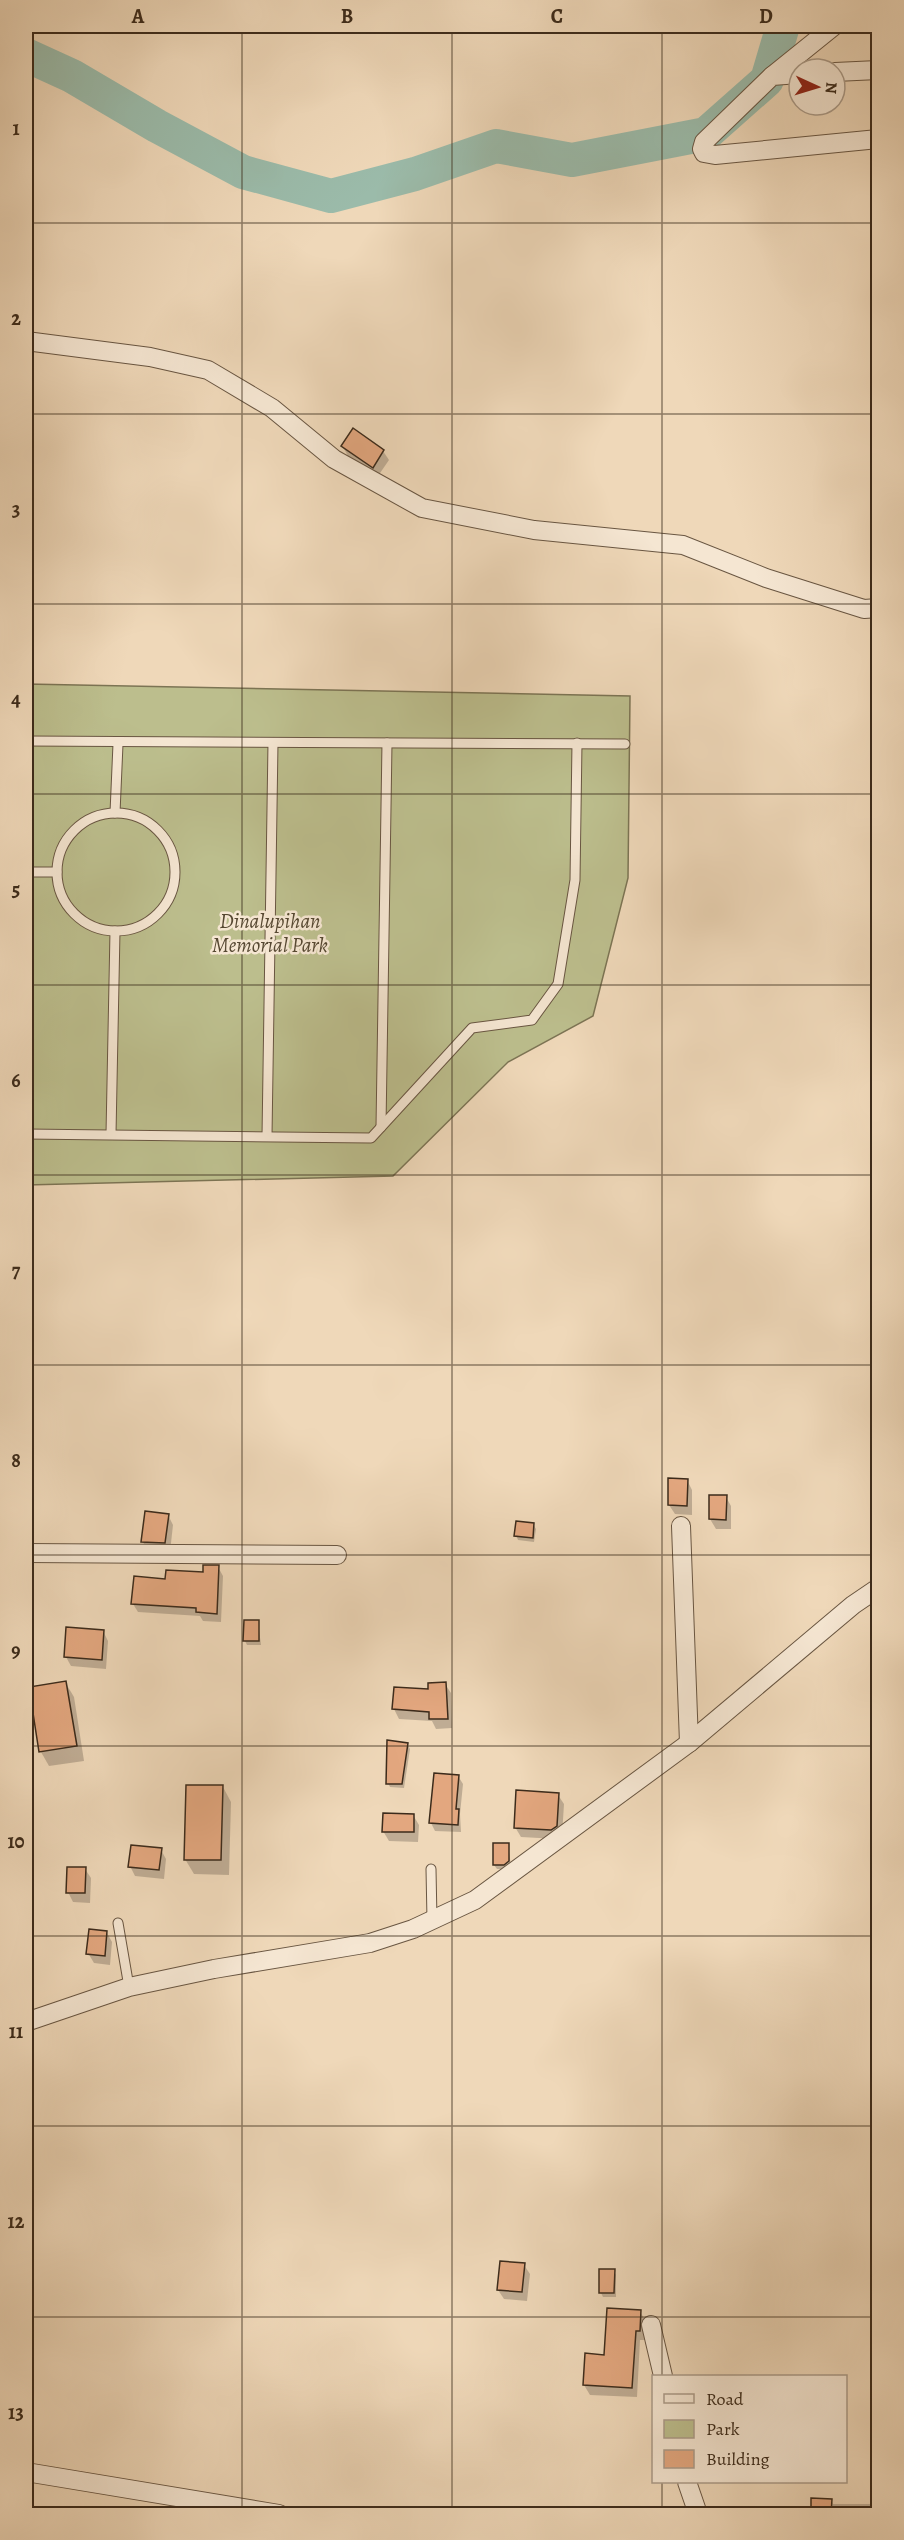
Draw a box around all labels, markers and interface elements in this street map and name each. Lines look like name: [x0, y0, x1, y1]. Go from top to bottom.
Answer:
text: A: [131, 3, 145, 30]
text: B: [341, 3, 353, 30]
text: C: [551, 3, 563, 30]
text: D: [759, 3, 773, 30]
north arrow: [787, 57, 847, 117]
text: N: [820, 81, 842, 95]
text: 1: [12, 115, 20, 142]
text: 2: [11, 305, 21, 332]
text: 3: [12, 496, 20, 523]
text: 4: [11, 686, 21, 713]
text: 5: [12, 876, 20, 903]
park label: Dinalupihan Memorial Park: [212, 907, 328, 959]
text: 6: [11, 1067, 21, 1094]
text: 7: [12, 1257, 21, 1284]
text: 8: [11, 1447, 21, 1474]
text: 9: [11, 1637, 21, 1664]
text: 10: [7, 1828, 25, 1855]
text: 11: [9, 2018, 23, 2045]
text: 12: [8, 2208, 25, 2235]
legend: [652, 2375, 847, 2483]
text: Road: [706, 2387, 744, 2411]
text: 13: [8, 2399, 24, 2426]
text: Park: [706, 2417, 740, 2441]
text: Building: [706, 2447, 770, 2471]

